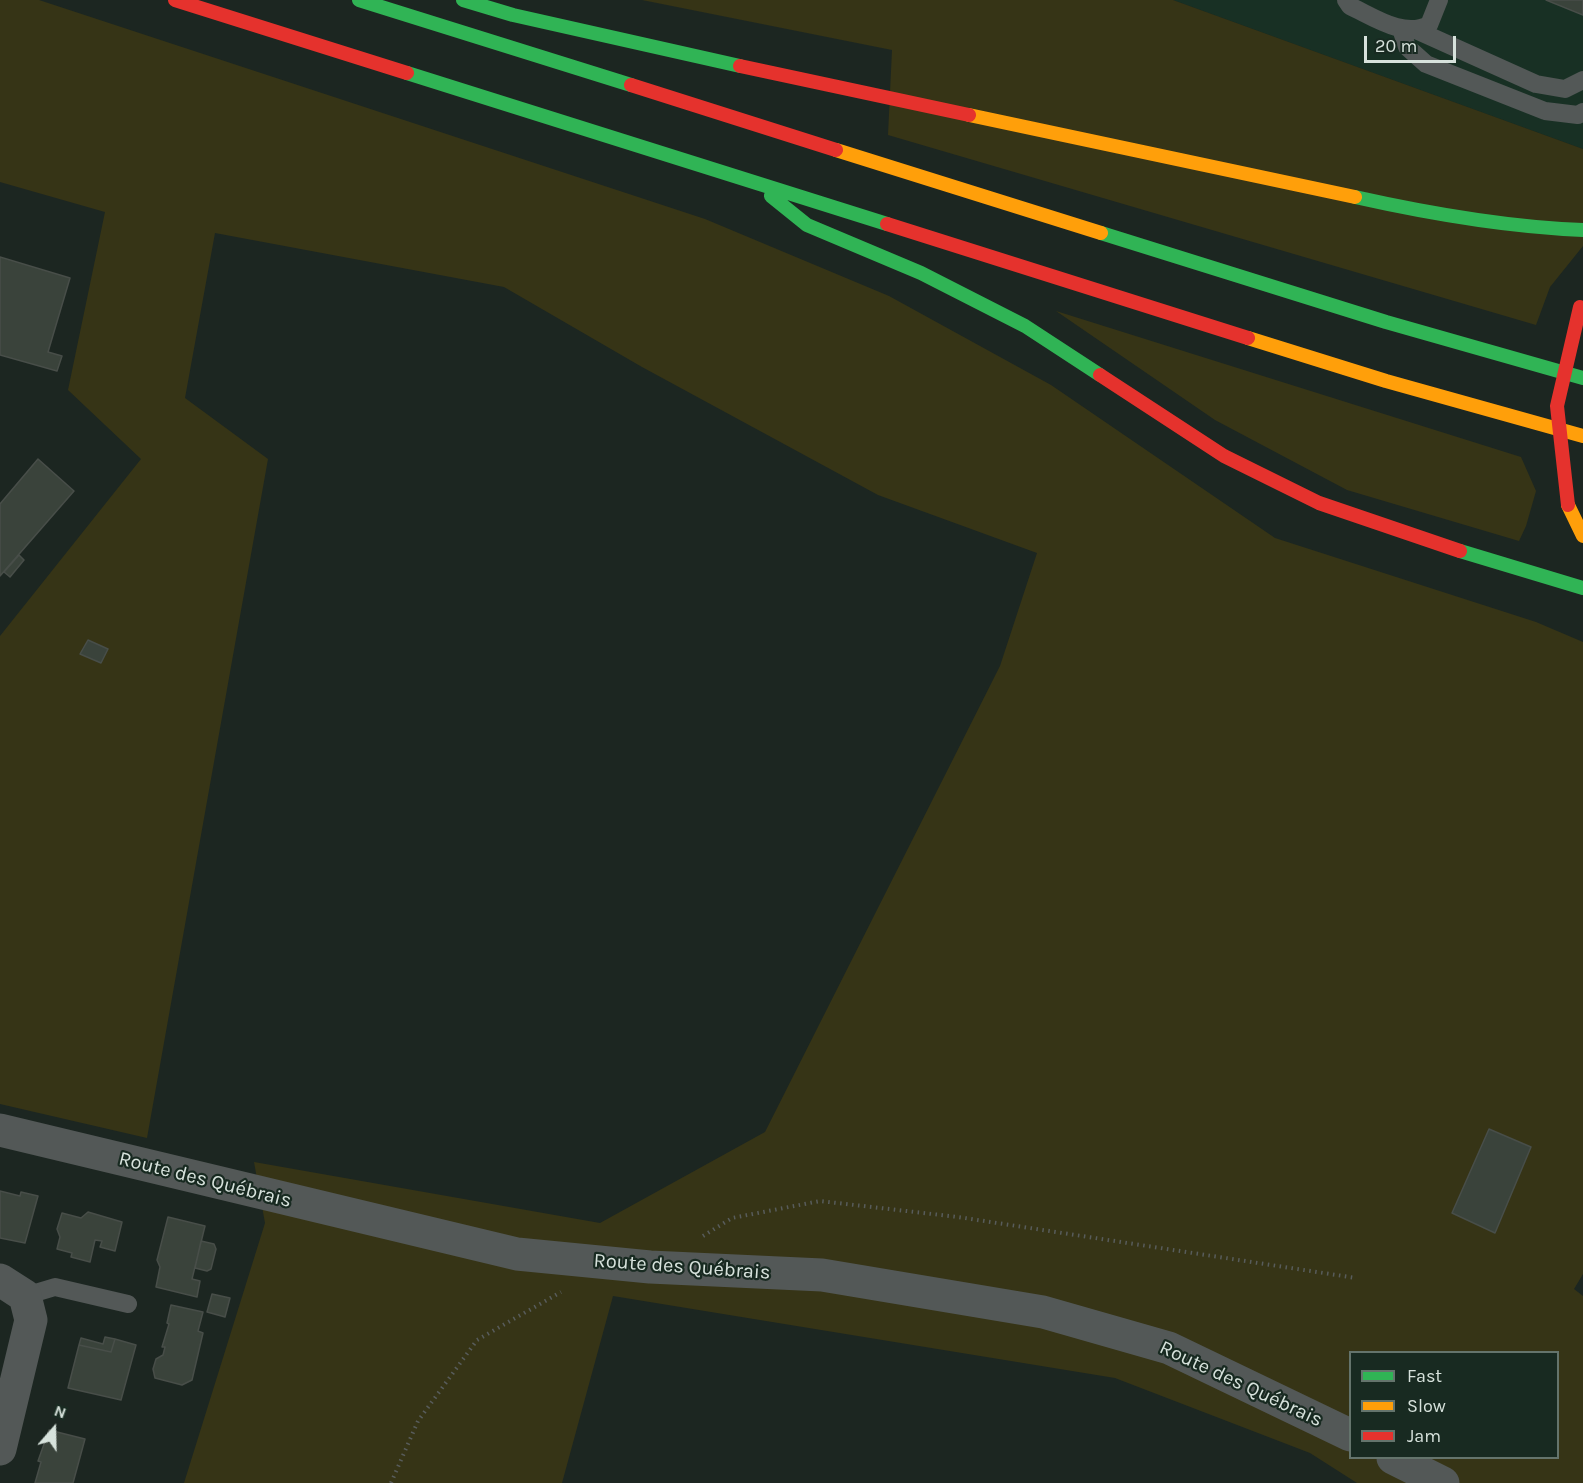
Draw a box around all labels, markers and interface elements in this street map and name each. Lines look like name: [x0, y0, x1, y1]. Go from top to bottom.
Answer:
scale bar: [1367, 24, 1458, 62]
text: 20 m: [1375, 35, 1417, 57]
street label: Route des Québrais: [116, 1147, 294, 1213]
street label: Route des Québrais: [593, 1249, 771, 1285]
street label: Route des Québrais: [1156, 1336, 1326, 1432]
legend: [1349, 1351, 1559, 1459]
text: Fast: [1407, 1365, 1442, 1387]
text: Slow: [1407, 1395, 1446, 1417]
north arrow: [24, 1399, 84, 1459]
text: N: [52, 1401, 69, 1423]
text: Jam: [1407, 1425, 1441, 1447]

